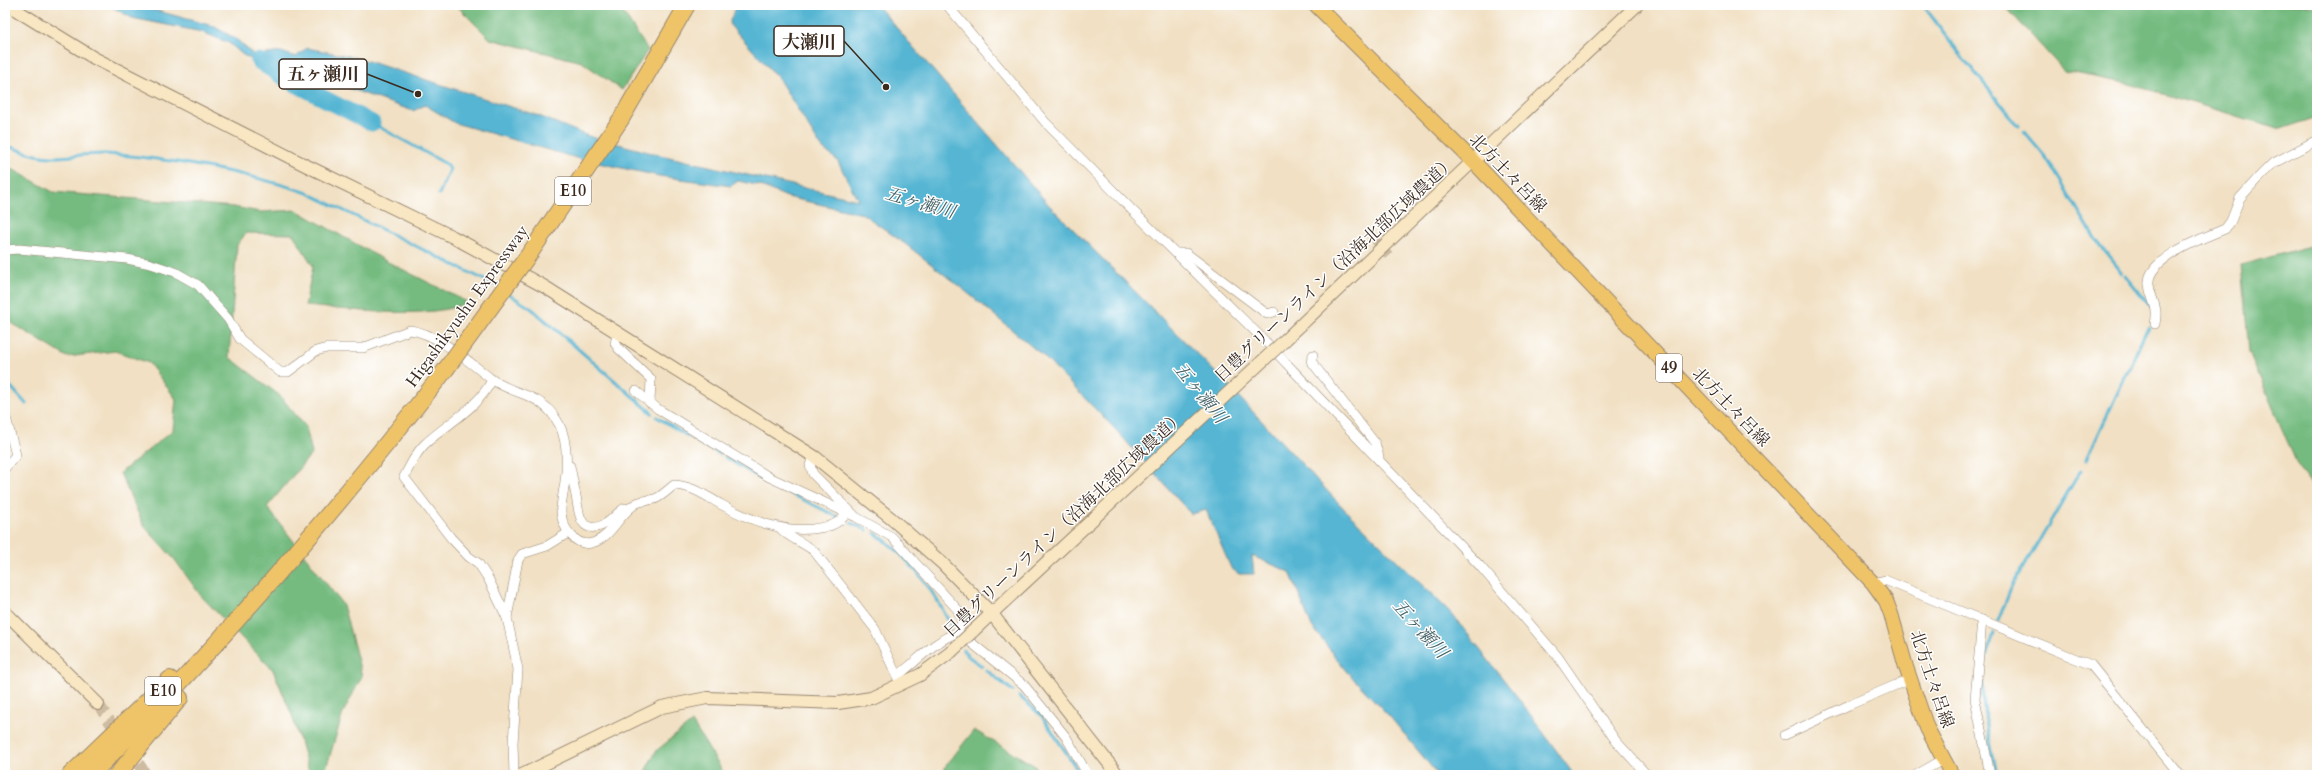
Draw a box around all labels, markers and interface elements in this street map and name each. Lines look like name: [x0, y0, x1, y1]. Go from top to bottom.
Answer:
callout: 大瀬川: [774, 26, 844, 56]
text: 大瀬川: [782, 30, 836, 55]
callout: 五ヶ瀬川: [279, 59, 367, 89]
text: 五ヶ瀬川: [287, 62, 359, 87]
street label: 北方土々呂線: [1464, 128, 1552, 218]
street label: 日豊グリーンライン（沿海北部広域農道）: [1209, 151, 1461, 387]
road number: E10: [555, 177, 591, 205]
water label: 五ヶ瀬川: [882, 181, 960, 225]
street label: Higashikyushu Expressway: [400, 220, 534, 392]
road number: 49: [1656, 354, 1682, 382]
water label: 五ヶ瀬川: [1168, 357, 1234, 430]
street label: 北方土々呂線: [1687, 362, 1775, 452]
street label: 日豊グリーンライン（沿海北部広域農道）: [938, 406, 1190, 642]
water label: 五ヶ瀬川: [1387, 594, 1455, 666]
street label: 北方土々呂線: [1905, 627, 1959, 731]
road number: E10: [145, 677, 181, 705]

